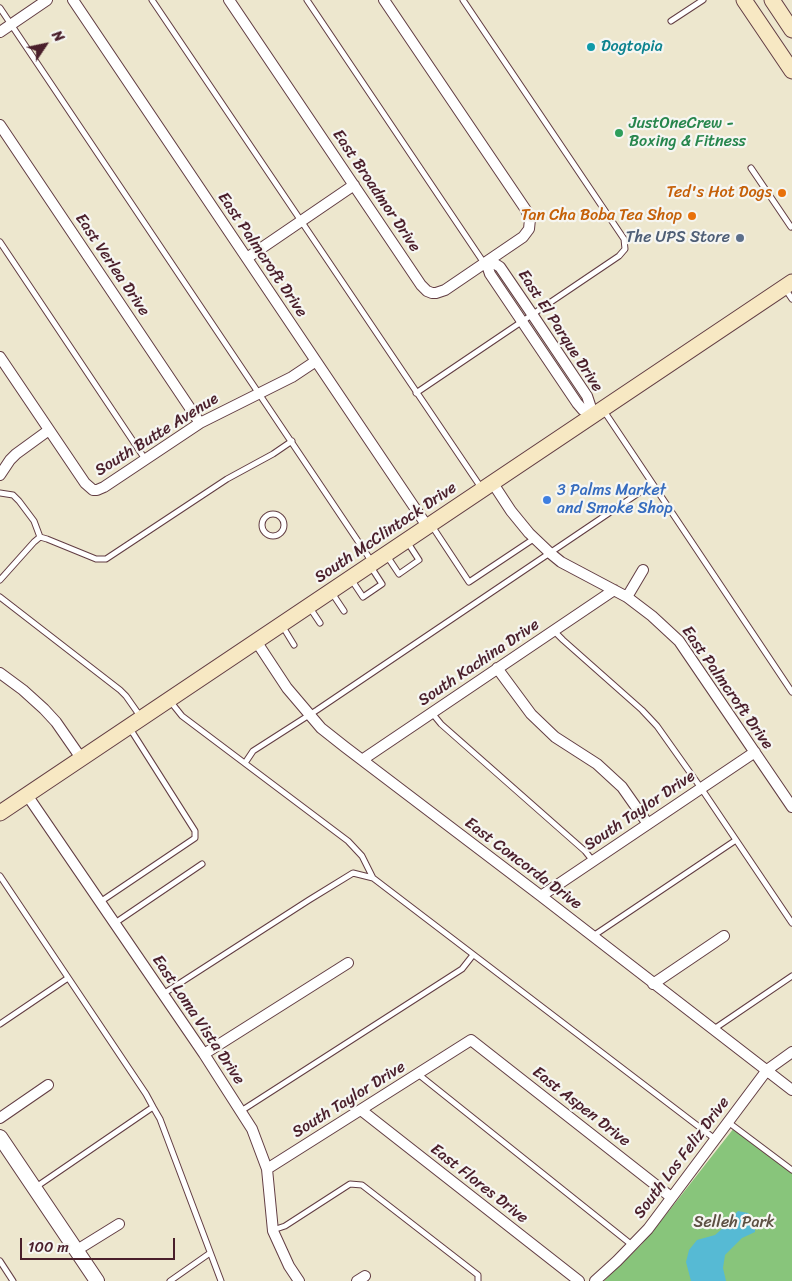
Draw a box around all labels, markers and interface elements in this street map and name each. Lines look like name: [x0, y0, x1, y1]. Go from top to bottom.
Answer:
north arrow: [20, 20, 70, 70]
text: N: [45, 25, 71, 47]
place label: Dogtopia: [601, 37, 663, 57]
marker: Dogtopia: [585, 41, 597, 53]
place label: JustOneCrew - Boxing & Fitness: [629, 114, 746, 152]
street label: East Broadmor Drive: [328, 126, 424, 256]
marker: JustOneCrew - Boxing & Fitness: [613, 127, 625, 139]
place label: Ted's Hot Dogs: [667, 183, 772, 203]
marker: Ted's Hot Dogs: [776, 187, 788, 199]
street label: East Palmcroft Drive: [213, 189, 311, 321]
place label: Tan Cha Boba Tea Shop: [521, 206, 682, 226]
street label: East Verlea Drive: [71, 210, 153, 320]
marker: Tan Cha Boba Tea Shop: [686, 210, 698, 222]
place label: The UPS Store: [626, 228, 730, 248]
marker: The UPS Store: [734, 232, 746, 244]
street label: East El Parque Drive: [513, 266, 607, 396]
street label: South Butte Avenue: [92, 389, 222, 481]
street label: South McClintock Drive: [311, 478, 461, 588]
place label: 3 Palms Market and Smoke Shop: [557, 481, 673, 519]
marker: 3 Palms Market and Smoke Shop: [541, 494, 553, 506]
street label: South Kachina Drive: [415, 615, 543, 711]
street label: East Palmcroft Drive: [677, 622, 777, 754]
street label: South Taylor Drive: [581, 767, 699, 855]
street label: East Concorda Drive: [461, 814, 585, 914]
street label: East Loma Vista Drive: [148, 952, 248, 1088]
street label: South Taylor Drive: [289, 1057, 409, 1143]
street label: East Aspen Drive: [528, 1063, 634, 1151]
street label: South Los Feliz Drive: [630, 1093, 734, 1223]
street label: East Flores Drive: [426, 1140, 532, 1228]
park label: Selleh Park: [694, 1213, 774, 1233]
scale bar: [22, 1228, 178, 1260]
text: 100 m: [28, 1234, 69, 1260]

